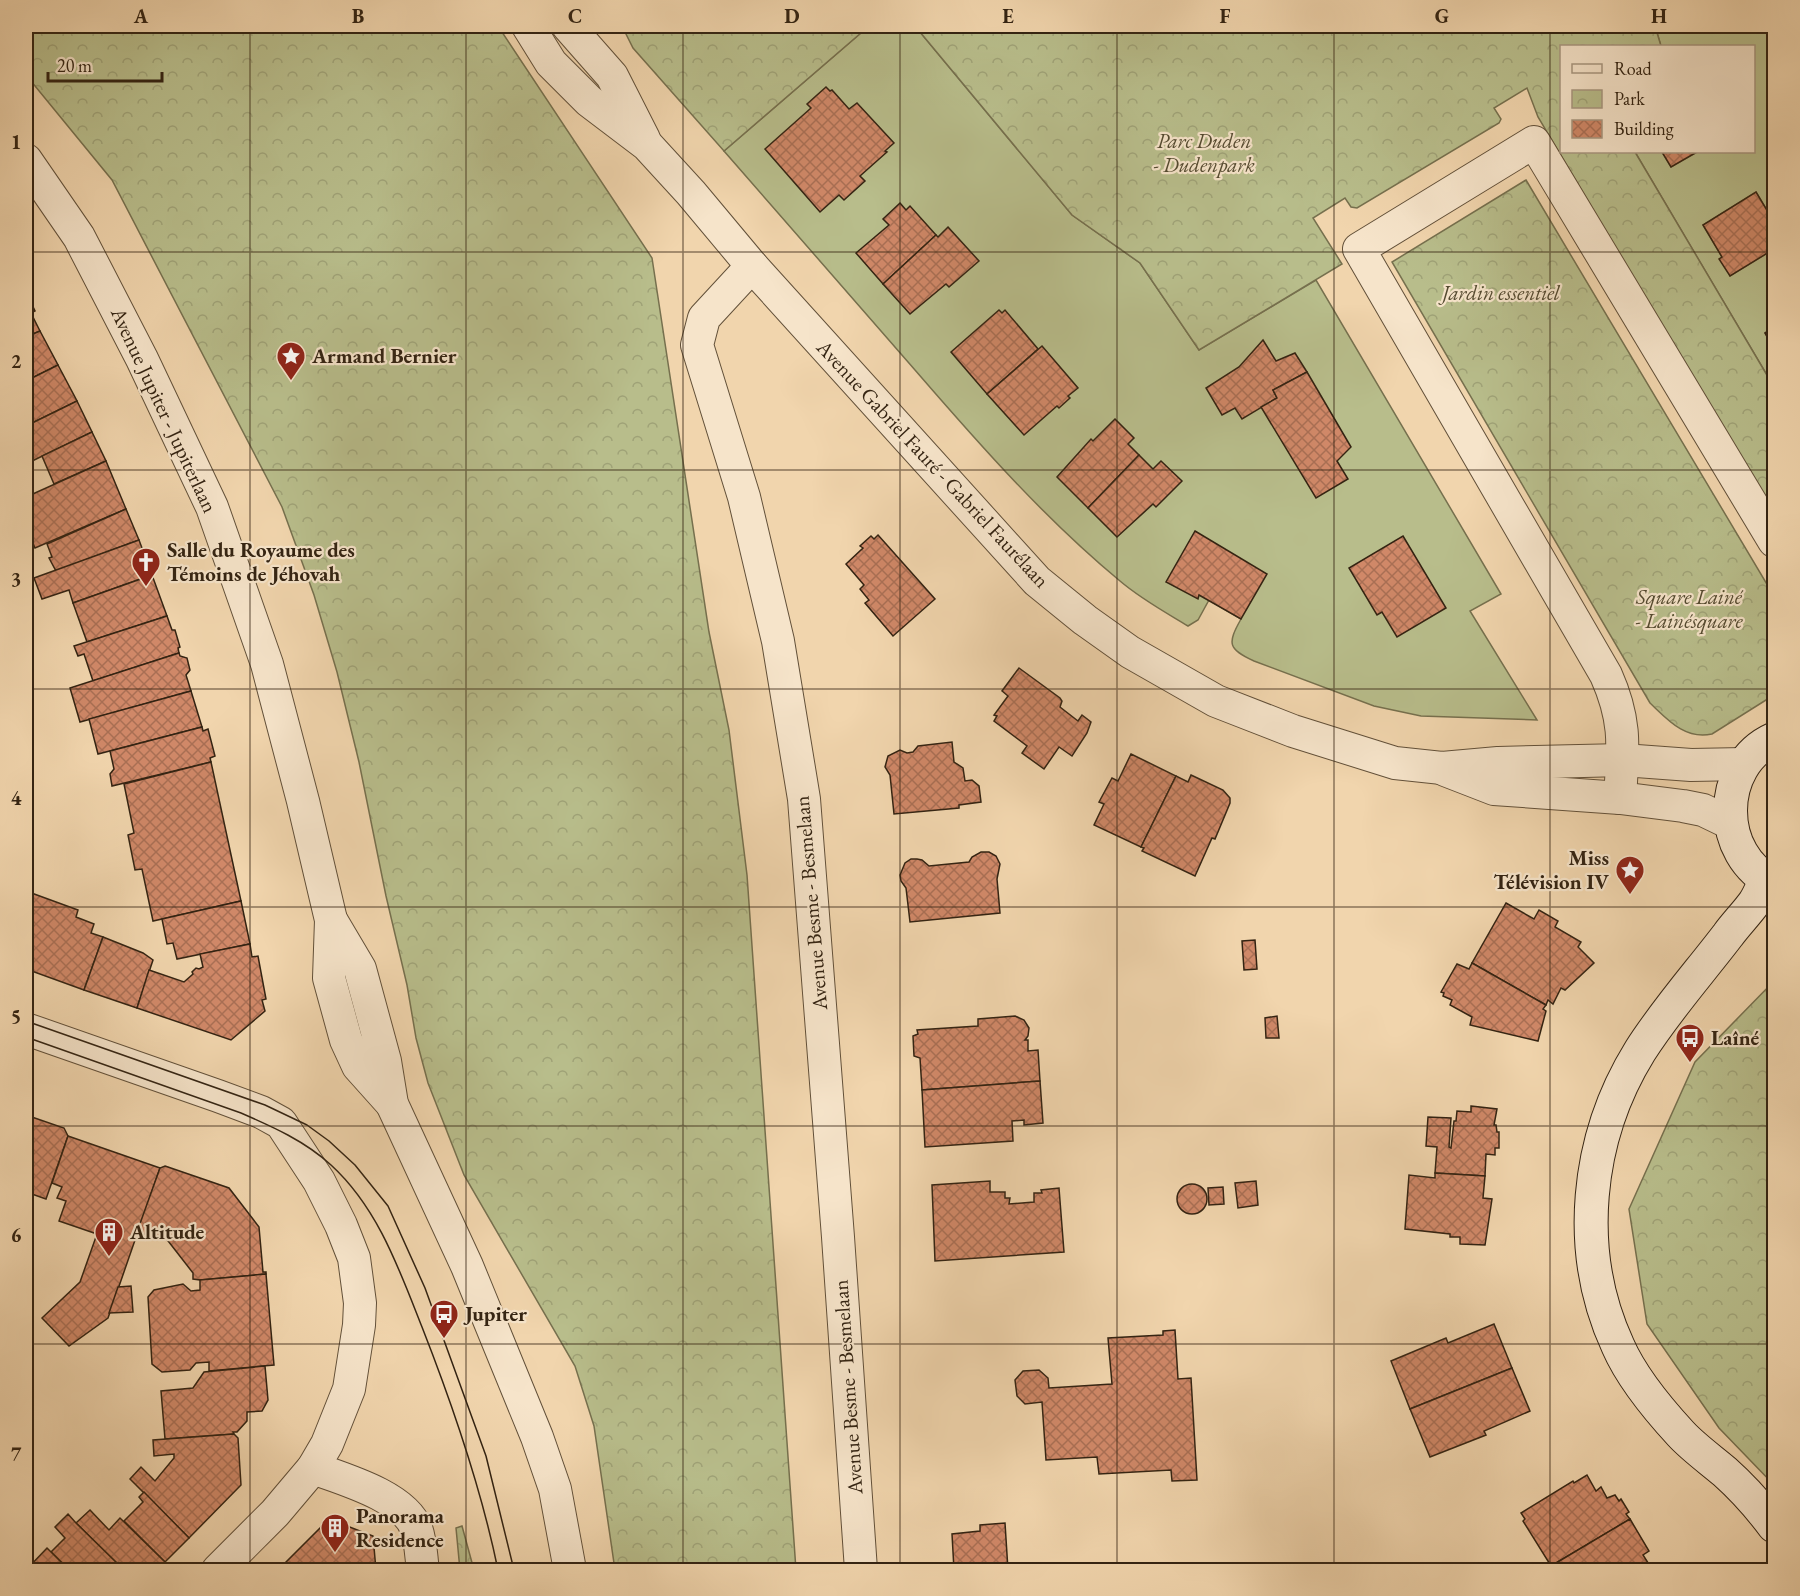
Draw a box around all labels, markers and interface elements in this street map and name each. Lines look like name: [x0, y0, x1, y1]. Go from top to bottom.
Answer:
text: A: [133, 3, 149, 29]
text: B: [352, 3, 364, 29]
text: C: [568, 3, 582, 29]
text: D: [784, 3, 800, 29]
text: E: [1002, 3, 1014, 29]
text: F: [1220, 3, 1231, 29]
text: G: [1435, 3, 1449, 29]
text: H: [1651, 3, 1667, 29]
scale bar: [48, 45, 162, 83]
legend: [1560, 45, 1755, 153]
text: 20 m: [57, 54, 92, 77]
text: Road: [1614, 57, 1653, 80]
text: Park: [1614, 87, 1645, 110]
text: Building: [1614, 117, 1674, 140]
park label: Parc Duden - Dudenpark: [1153, 127, 1255, 178]
text: 1: [11, 129, 21, 155]
park label: Jardin essentiel: [1438, 279, 1561, 306]
street label: Avenue Jupiter - Jupiterlaan: [105, 302, 224, 517]
street label: Avenue Gabriel Fauré - Gabriel Faurélaan: [811, 333, 1056, 593]
place icon: Armand Bernier: [275, 340, 307, 382]
place label: Armand Bernier: [311, 342, 457, 369]
text: 2: [11, 348, 22, 374]
place label: Salle du Royaume des Témoins de Jéhovah: [167, 536, 355, 587]
church icon: Salle du Royaume des Témoins de Jéhovah: [130, 546, 162, 588]
text: 3: [11, 566, 21, 592]
park label: Square Lainé - Lainésquare: [1635, 583, 1744, 635]
text: 4: [11, 785, 22, 811]
street label: Avenue Besme - Besmelaan: [788, 795, 833, 1012]
place label: Miss Télévision Ⅳ: [1494, 844, 1610, 895]
place icon: Miss Télévision Ⅳ: [1614, 854, 1646, 896]
text: 5: [11, 1003, 21, 1029]
bus stop icon: Laîné: [1674, 1022, 1706, 1064]
place label: Laîné: [1711, 1024, 1760, 1051]
building icon: Altitude: [93, 1216, 125, 1258]
place label: Altitude: [129, 1218, 205, 1245]
text: 6: [11, 1222, 22, 1248]
street label: Avenue Besme - Besmelaan: [827, 1279, 869, 1496]
bus stop icon: Jupiter: [428, 1298, 460, 1340]
place label: Jupiter: [463, 1300, 527, 1327]
text: 7: [11, 1441, 22, 1467]
place label: Panorama Residence: [356, 1502, 445, 1553]
building icon: Panorama Residence: [319, 1512, 351, 1554]

